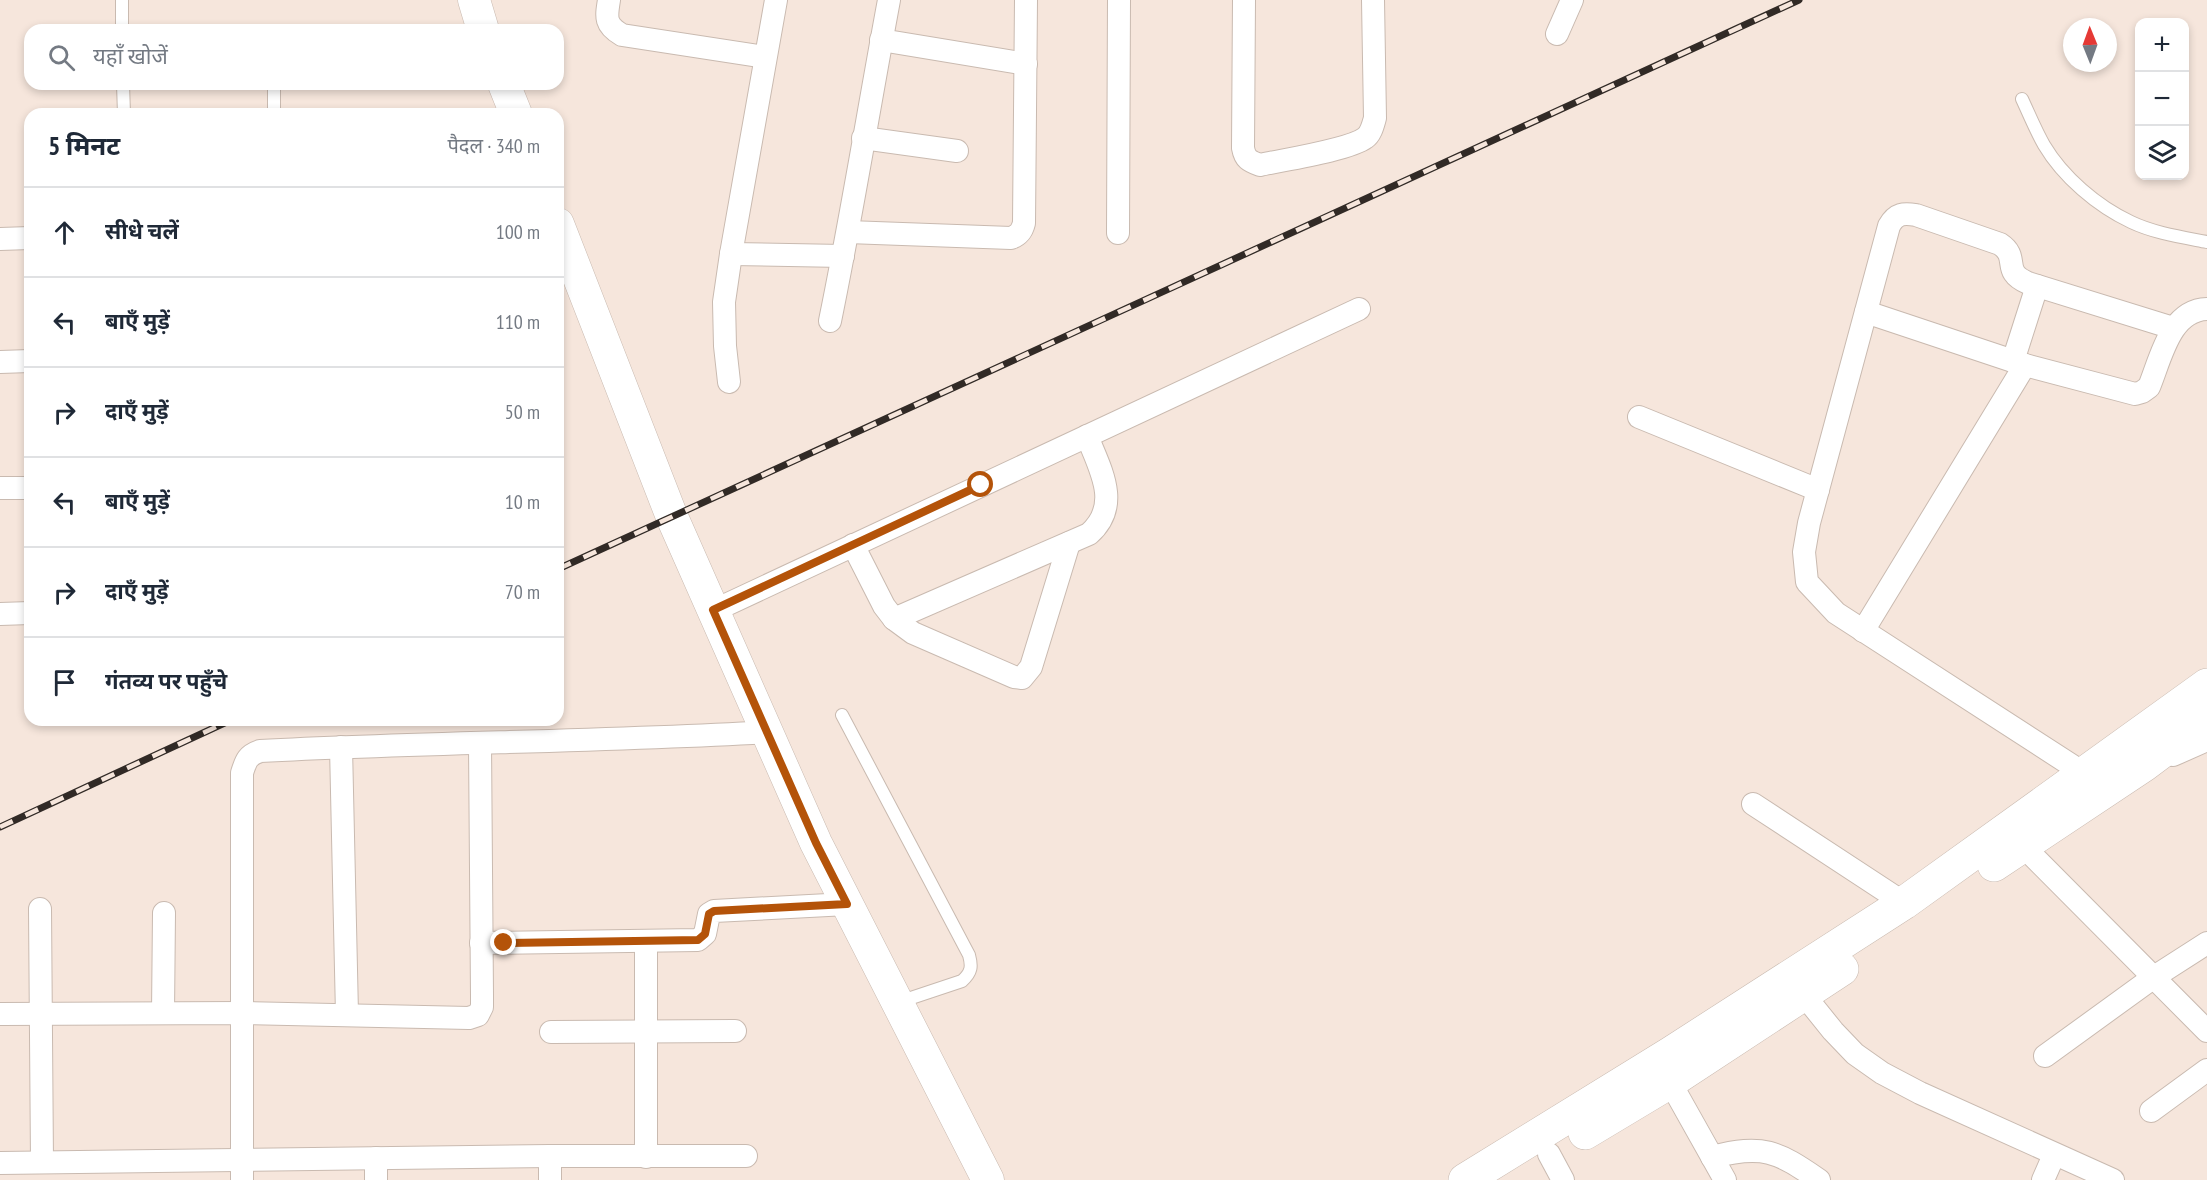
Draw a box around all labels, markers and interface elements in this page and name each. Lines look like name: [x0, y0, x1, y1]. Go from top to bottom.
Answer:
north arrow: [2063, 18, 2117, 72]
map controls: [2135, 18, 2189, 180]
button: +: [2135, 18, 2189, 72]
search box: [24, 24, 564, 90]
icon: search: [45, 41, 78, 74]
text: यहाँ खोजें: [93, 42, 168, 70]
button: −: [2135, 72, 2189, 126]
button: layers: [2135, 126, 2189, 180]
text: 5 मिनट: [48, 129, 120, 162]
text: पैदल · 340 m: [447, 133, 540, 159]
icon: ahead: [48, 216, 81, 249]
text: सीधे चलें: [105, 217, 179, 245]
text: 100 m: [496, 219, 540, 245]
icon: left: [48, 306, 81, 339]
text: बाएँ मुड़ें: [105, 307, 170, 335]
text: 110 m: [496, 309, 540, 335]
icon: right: [48, 396, 81, 429]
text: दाएँ मुड़ें: [105, 397, 169, 425]
text: 50 m: [505, 399, 540, 425]
route start: [967, 471, 993, 497]
icon: left: [48, 486, 81, 519]
text: बाएँ मुड़ें: [105, 487, 170, 515]
text: 10 m: [505, 489, 540, 515]
icon: right: [48, 576, 81, 609]
text: दाएँ मुड़ें: [105, 577, 169, 605]
text: 70 m: [505, 579, 540, 605]
icon: arrive: [48, 666, 81, 699]
text: गंतव्य पर पहुँचे: [105, 667, 227, 695]
route end: [490, 929, 516, 955]

